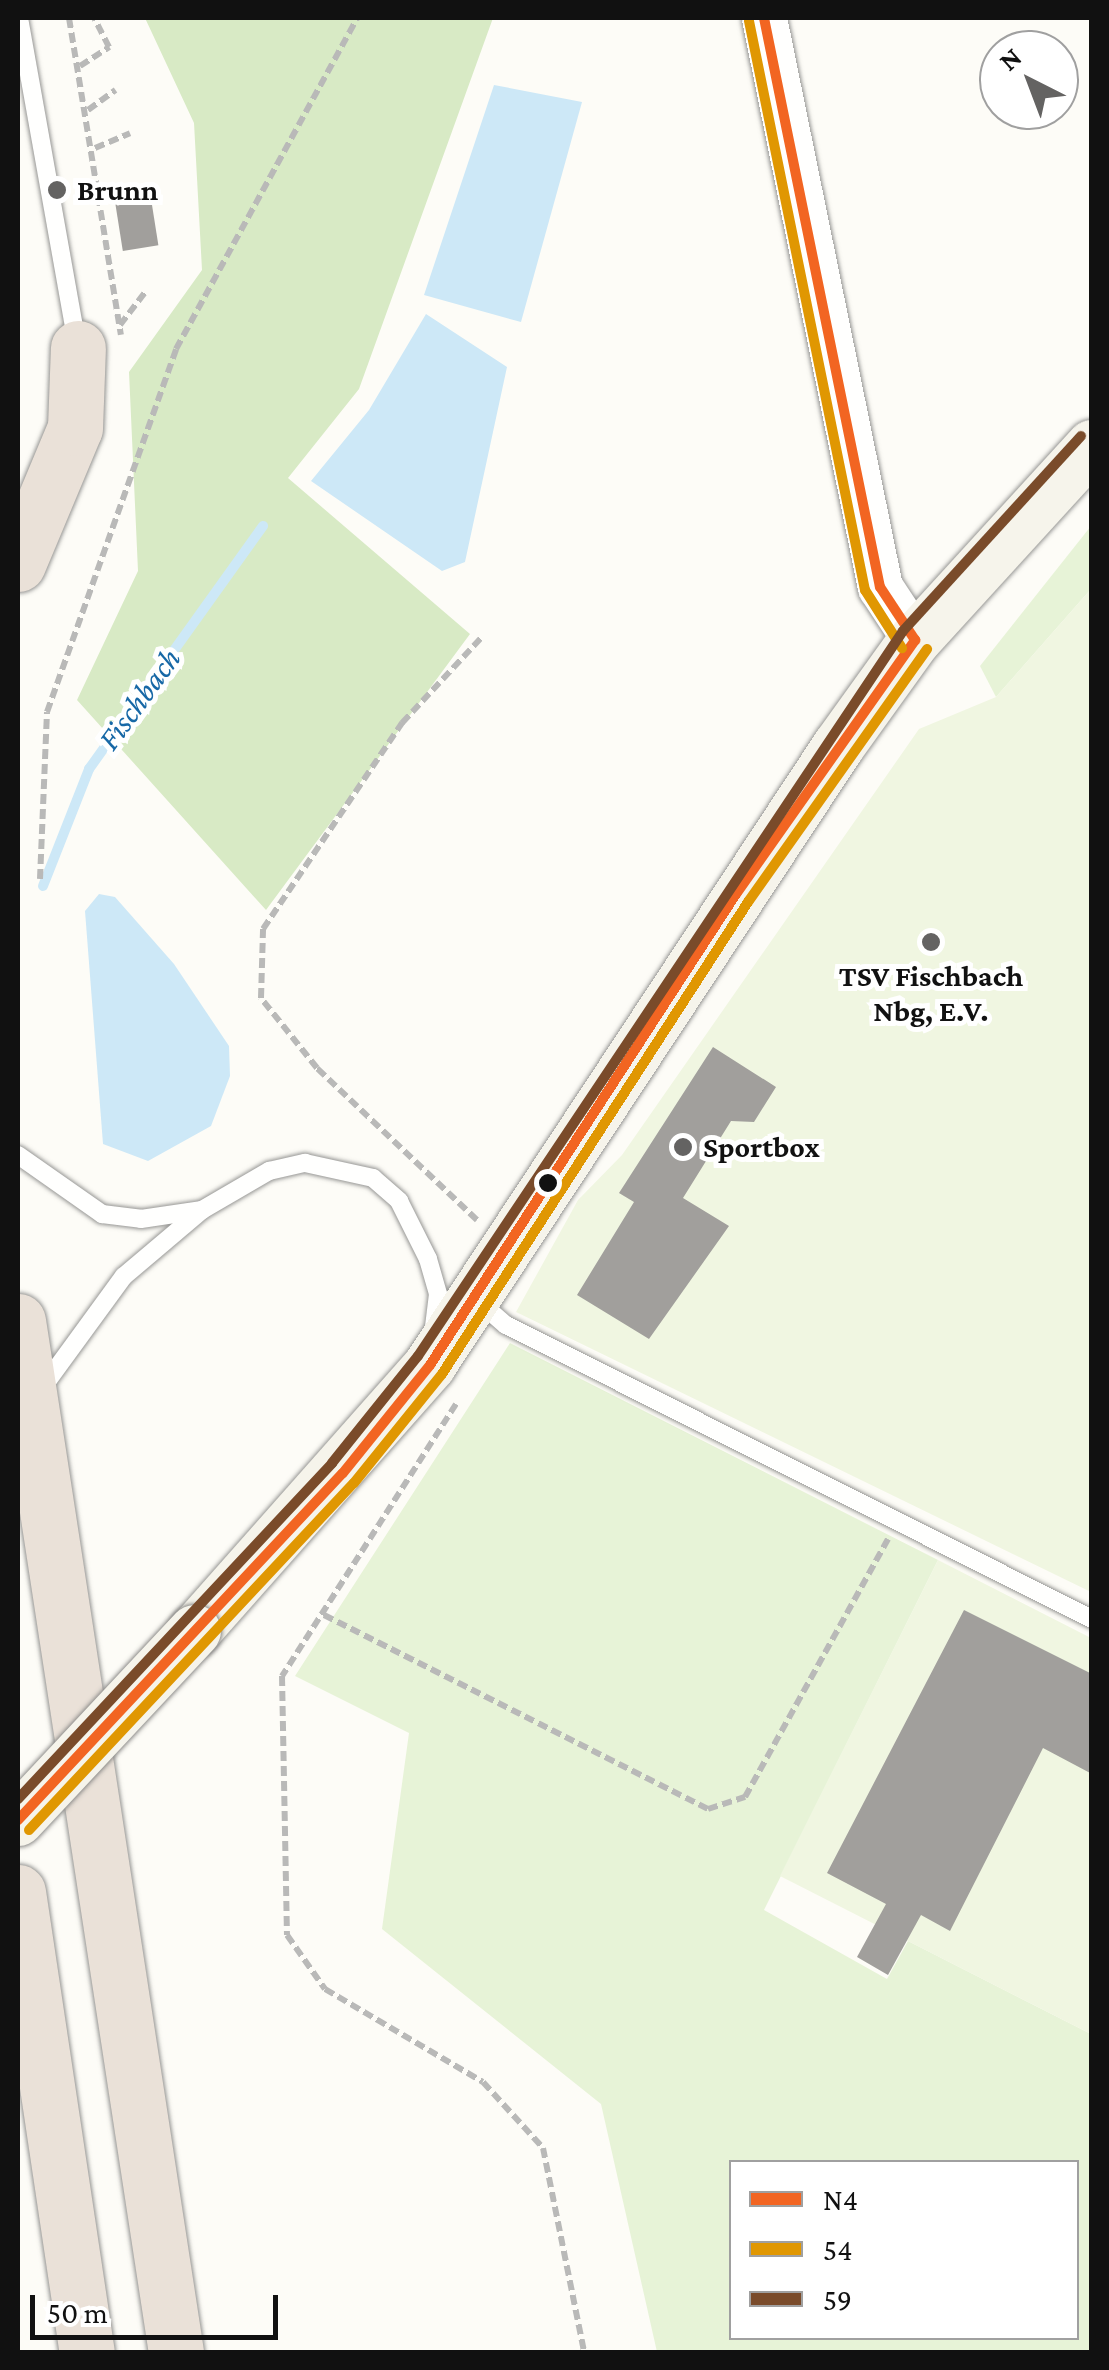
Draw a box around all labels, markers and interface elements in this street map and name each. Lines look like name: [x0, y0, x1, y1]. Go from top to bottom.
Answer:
north arrow: [979, 30, 1079, 130]
text: N: [992, 41, 1027, 77]
place label: Brunn: [77, 172, 158, 208]
marker: Brunn: [46, 179, 68, 201]
water label: Fischbach: [89, 641, 189, 757]
marker: TSV Fischbach Nbg, E.V.: [920, 931, 942, 953]
place label: TSV Fischbach Nbg, E.V.: [839, 958, 1023, 1028]
place label: Sportbox: [703, 1129, 820, 1165]
marker: Sportbox: [672, 1136, 694, 1158]
unlabelled marker: [538, 1173, 558, 1193]
legend: [729, 2160, 1079, 2340]
text: N4: [823, 2183, 858, 2216]
text: 54: [823, 2233, 852, 2266]
scale bar: [35, 2275, 282, 2337]
text: 59: [823, 2283, 852, 2316]
text: 50 m: [47, 2296, 108, 2329]

